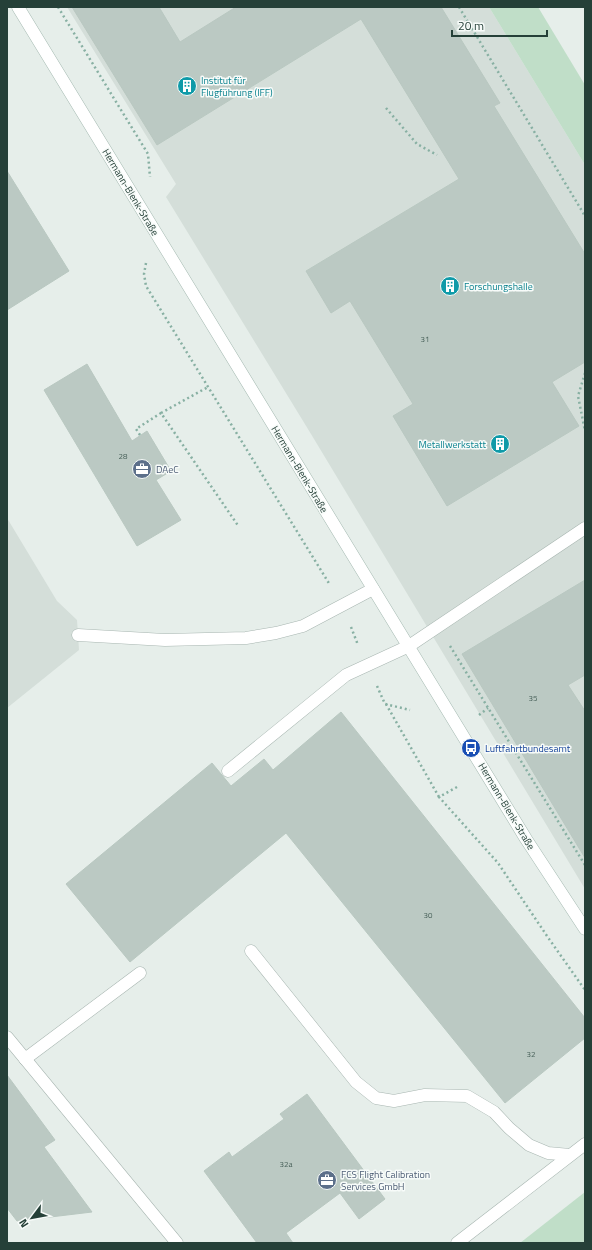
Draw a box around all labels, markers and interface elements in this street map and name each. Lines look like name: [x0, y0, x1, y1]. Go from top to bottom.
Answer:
scale bar: [452, 12, 547, 38]
text: 20 m: [458, 16, 484, 35]
place label: Institut für Flugführung (IFF): [201, 73, 273, 100]
building icon: Institut für Flugführung (IFF): [176, 75, 198, 97]
street label: Hermann-Blenk-Straße: [99, 146, 163, 239]
building icon: Forschungshalle: [439, 275, 461, 297]
place label: Forschungshalle: [464, 279, 533, 294]
house number: 31: [421, 333, 429, 345]
street label: Hermann-Blenk-Straße: [268, 423, 332, 516]
building icon: Metallwerkstatt: [489, 433, 511, 455]
place label: Metallwerkstatt: [418, 437, 486, 452]
house number: 28: [119, 450, 128, 462]
office icon: DAeC: [131, 458, 153, 480]
place label: DAeC: [156, 462, 179, 477]
house number: 35: [529, 692, 538, 704]
bus stop icon: Luftfahrtbundesamt: [460, 737, 482, 759]
place label: Luftfahrtbundesamt: [485, 741, 571, 756]
street label: Hermann-Blenk-Straße: [475, 760, 539, 853]
house number: 30: [424, 909, 433, 921]
house number: 32: [527, 1048, 535, 1060]
house number: 32a: [280, 1158, 292, 1170]
place label: FCS Flight Calibration Services GmbH: [341, 1167, 430, 1194]
office icon: FCS Flight Calibration Services GmbH: [316, 1169, 338, 1191]
north arrow: [12, 1198, 52, 1238]
text: N: [15, 1216, 32, 1231]

